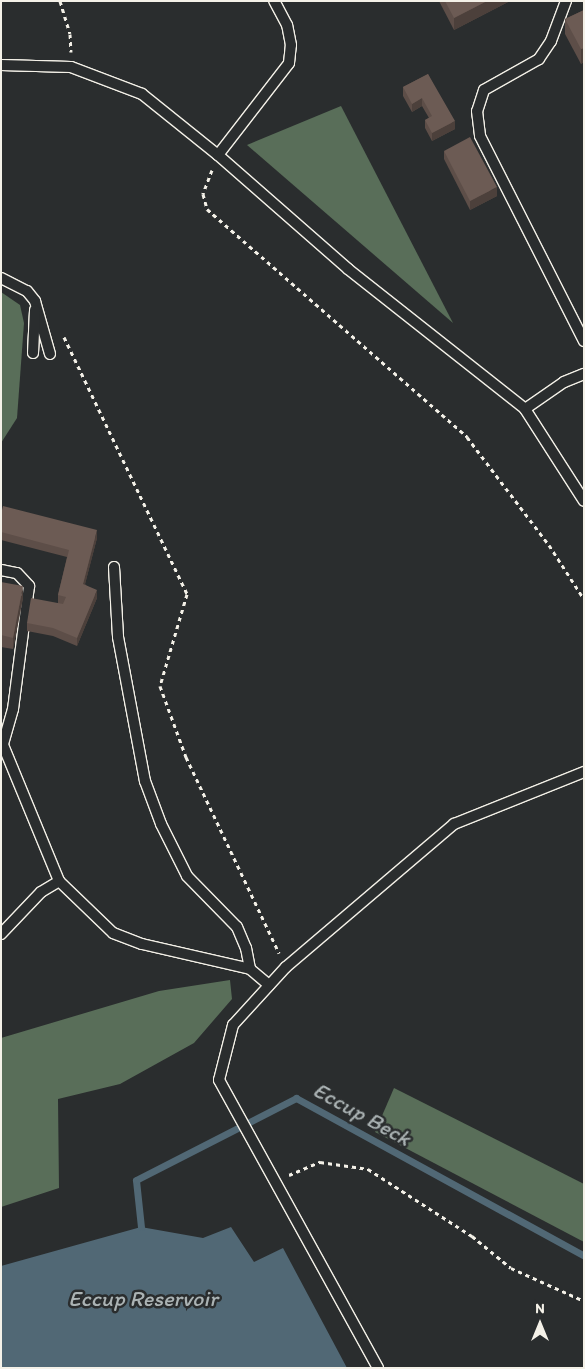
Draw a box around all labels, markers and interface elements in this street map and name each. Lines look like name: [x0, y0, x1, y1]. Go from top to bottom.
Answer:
water label: Eccup Beck: [309, 1076, 415, 1152]
water label: Eccup Reservoir: [68, 1286, 218, 1312]
north arrow: [515, 1299, 565, 1349]
text: N: [535, 1300, 545, 1317]

